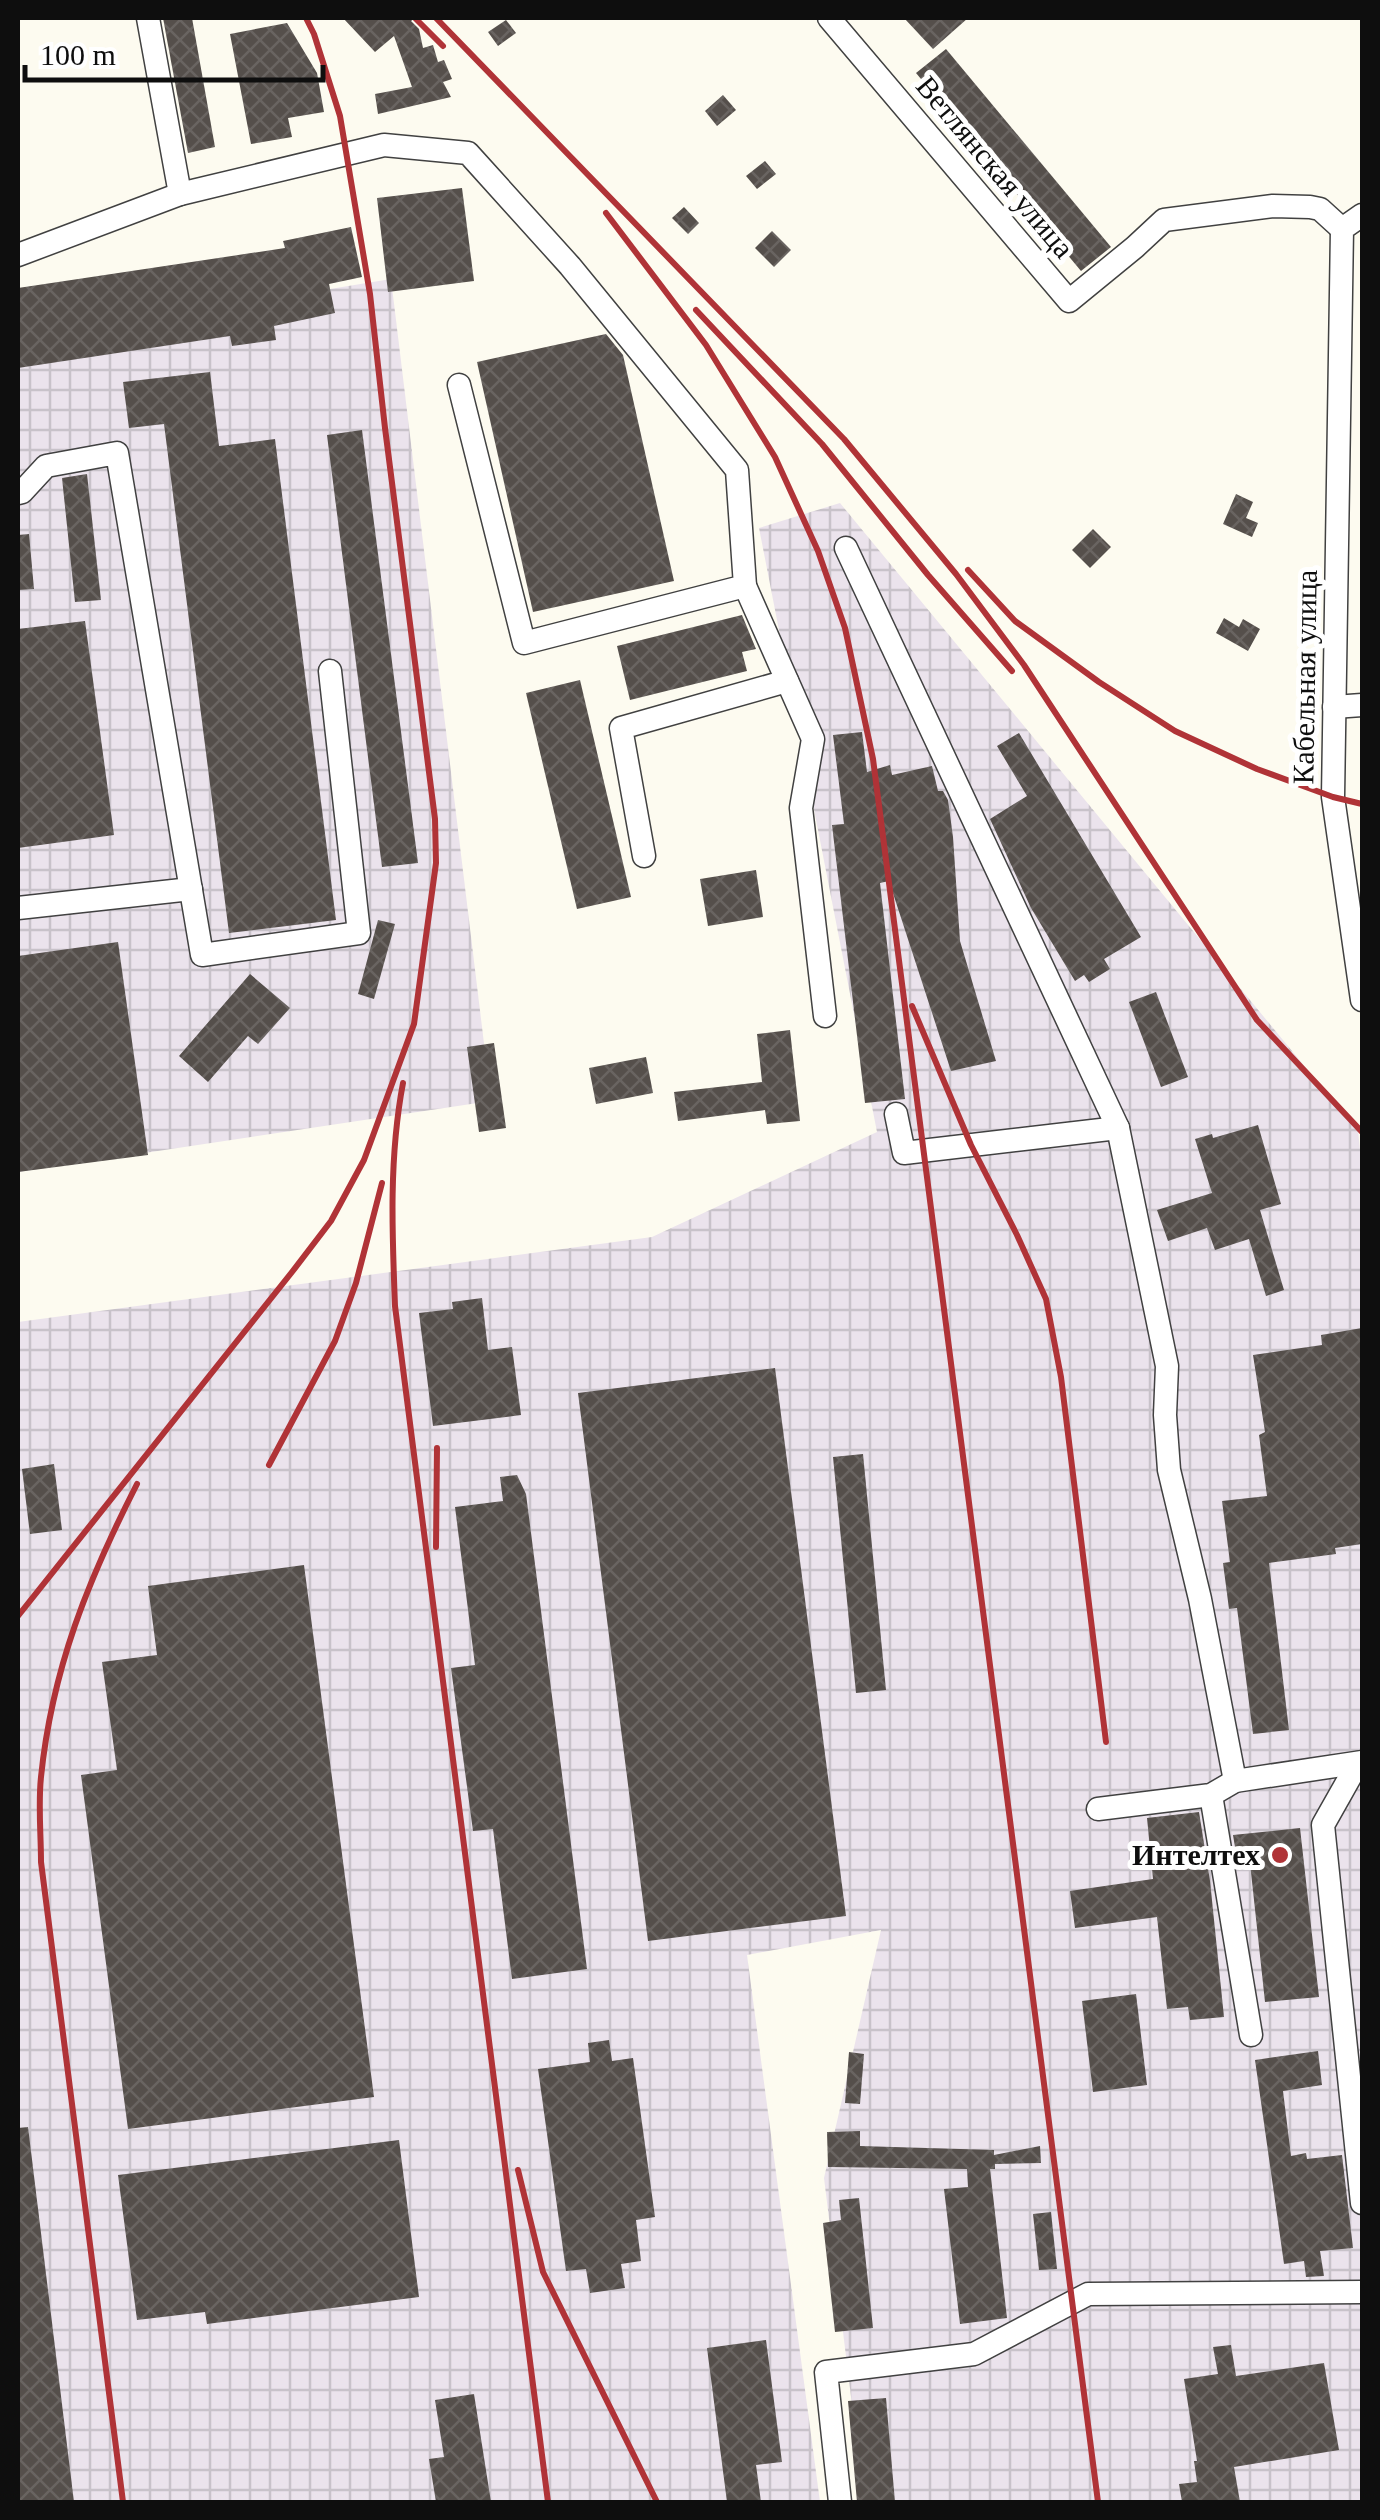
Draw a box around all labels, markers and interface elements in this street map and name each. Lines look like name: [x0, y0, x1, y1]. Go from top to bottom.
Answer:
scale bar: [25, 20, 322, 82]
text: 100 m: [40, 38, 116, 71]
street label: Ветлянская улица: [910, 69, 1081, 264]
street label: Кабельная улица: [1286, 569, 1323, 785]
place label: Интелтех: [1132, 1838, 1260, 1871]
marker: Интелтех: [1269, 1844, 1291, 1866]

